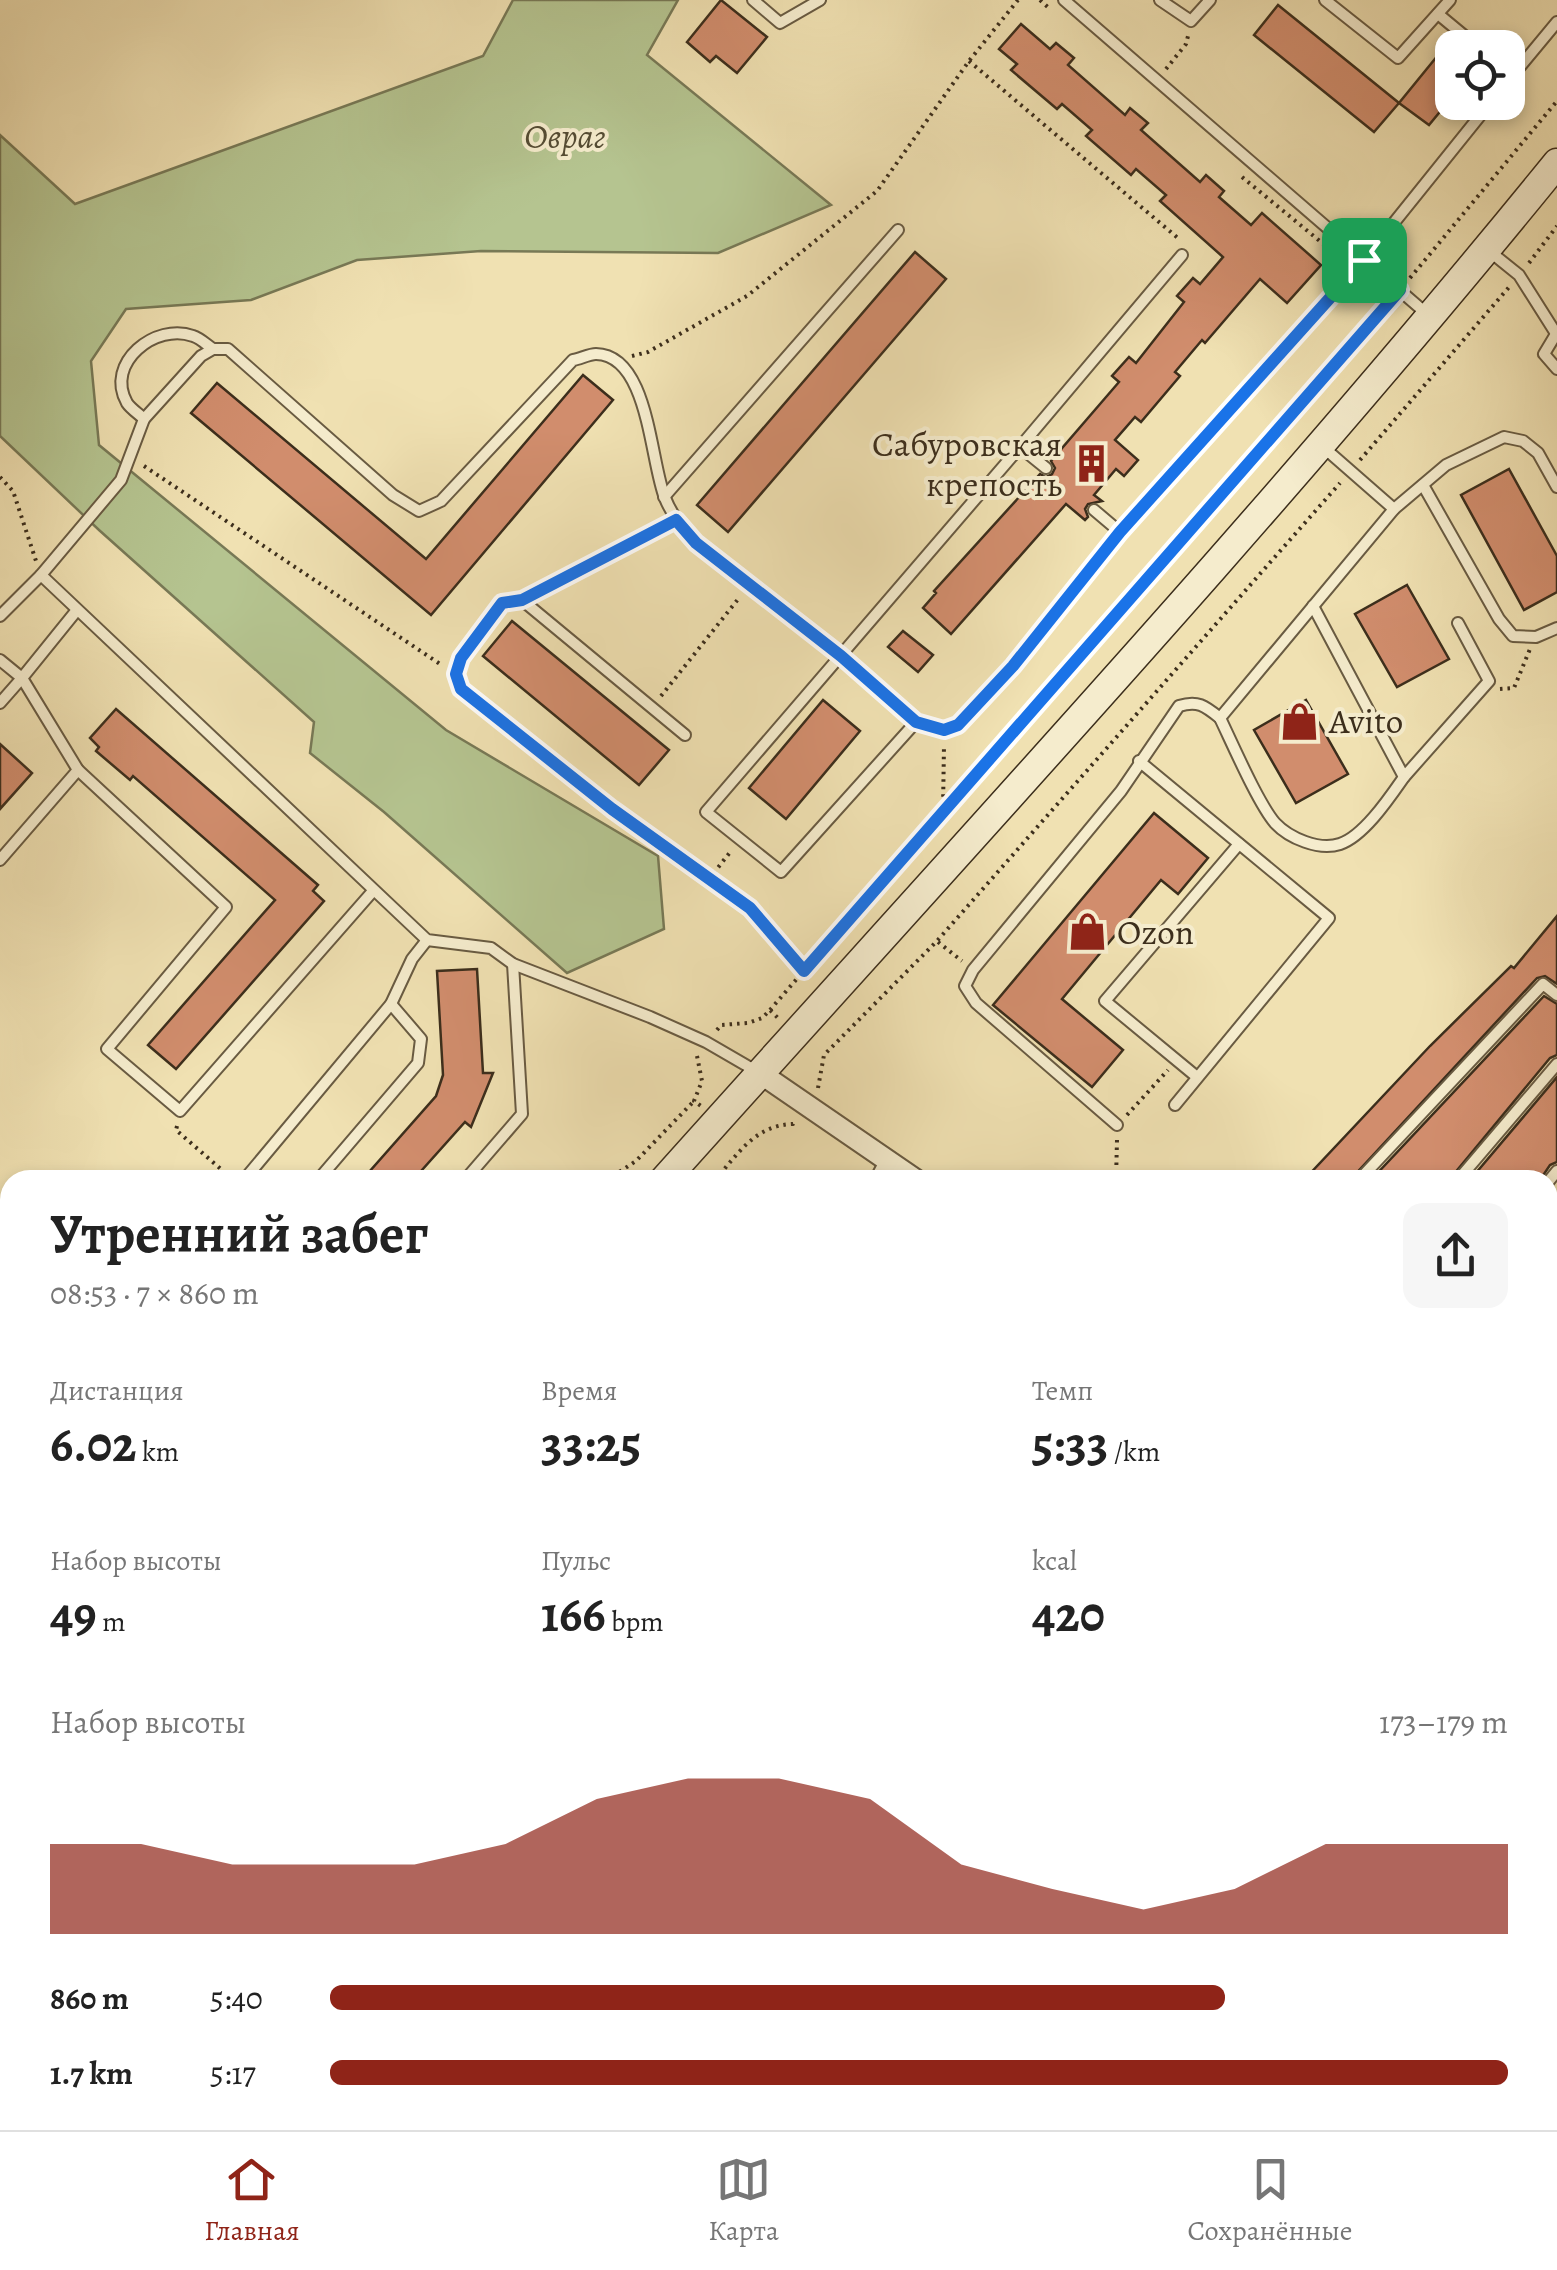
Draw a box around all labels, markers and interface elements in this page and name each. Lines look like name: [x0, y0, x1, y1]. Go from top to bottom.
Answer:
map controls: [1435, 30, 1525, 120]
button: locate: [1435, 30, 1525, 120]
park label: Овраг: [524, 112, 606, 160]
pin: [1322, 218, 1407, 303]
icon: arrive: [1337, 233, 1392, 288]
place label: Сабуровская крепость: [872, 420, 1062, 508]
building icon: Сабуровская крепость: [1071, 443, 1113, 485]
place label: Avito: [1328, 697, 1403, 745]
shop icon: Avito: [1278, 700, 1320, 742]
place label: Ozon: [1117, 908, 1194, 956]
shop icon: Ozon: [1066, 911, 1108, 953]
text: Утренний забег: [50, 1196, 428, 1271]
button: share: [1403, 1203, 1508, 1308]
text: 08:53 · 7 × 860 m: [50, 1271, 259, 1315]
text: Дистанция: [50, 1372, 184, 1410]
text: Время: [541, 1372, 617, 1410]
text: Темп: [1032, 1372, 1093, 1410]
text: 6.02: [50, 1410, 136, 1478]
text: 33:25: [541, 1410, 641, 1478]
text: 5:33: [1032, 1410, 1108, 1478]
text: km: [136, 1433, 179, 1471]
text: /km: [1108, 1433, 1160, 1471]
text: Набор высоты: [50, 1542, 222, 1580]
text: Пульс: [541, 1542, 611, 1580]
text: kcal: [1032, 1542, 1077, 1580]
text: 49: [50, 1580, 97, 1648]
text: 166: [541, 1580, 606, 1648]
text: 420: [1032, 1580, 1105, 1648]
text: m: [97, 1603, 126, 1641]
text: bpm: [606, 1603, 663, 1641]
text: Набор высоты: [50, 1700, 246, 1744]
text: 173–179 m: [1379, 1700, 1508, 1744]
text: 860 m: [50, 1976, 129, 2020]
text: 5:40: [210, 1976, 263, 2020]
text: 1.7 km: [50, 2051, 133, 2095]
text: 5:17: [210, 2051, 256, 2095]
tab: Главная: [204, 2152, 300, 2250]
tab: Карта: [708, 2152, 779, 2250]
tab: Сохранённые: [1188, 2152, 1353, 2250]

